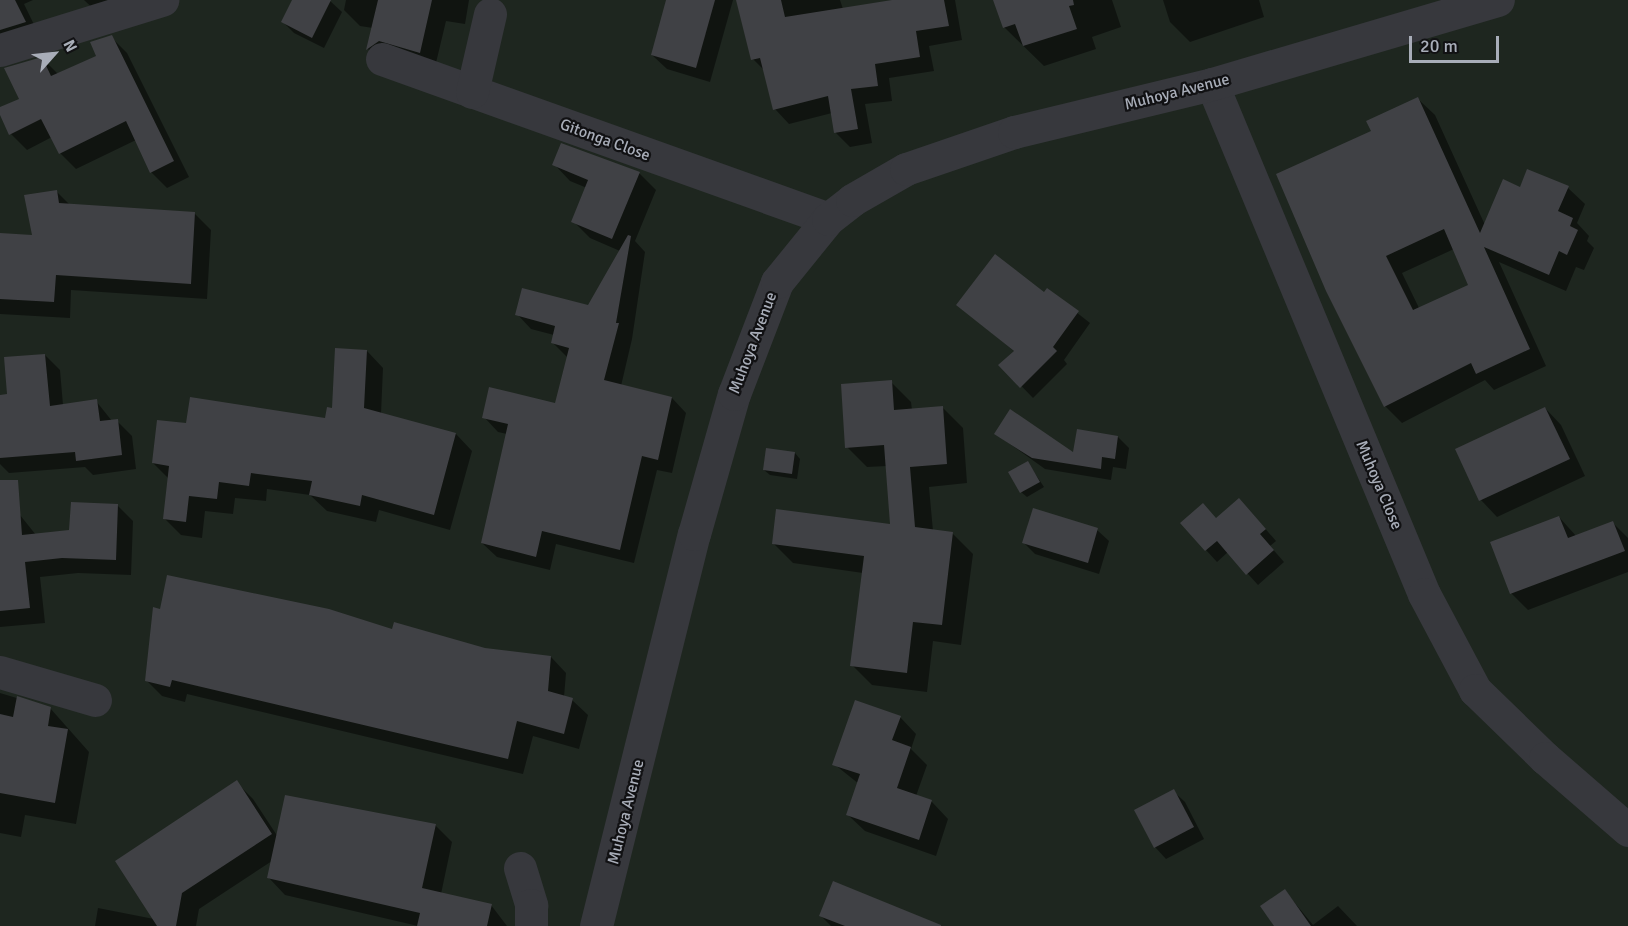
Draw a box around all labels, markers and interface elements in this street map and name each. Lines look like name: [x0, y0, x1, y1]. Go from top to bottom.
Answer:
north arrow: [24, 24, 84, 84]
scale bar: [1412, 24, 1502, 62]
text: 20 m: [1420, 35, 1458, 57]
text: N: [59, 36, 81, 55]
street label: Muhoya Avenue: [1123, 70, 1231, 114]
street label: Gitonga Close: [557, 115, 653, 165]
street label: Muhoya Avenue: [725, 289, 781, 397]
street label: Muhoya Close: [1352, 438, 1406, 532]
street label: Muhoya Avenue: [604, 758, 648, 866]

